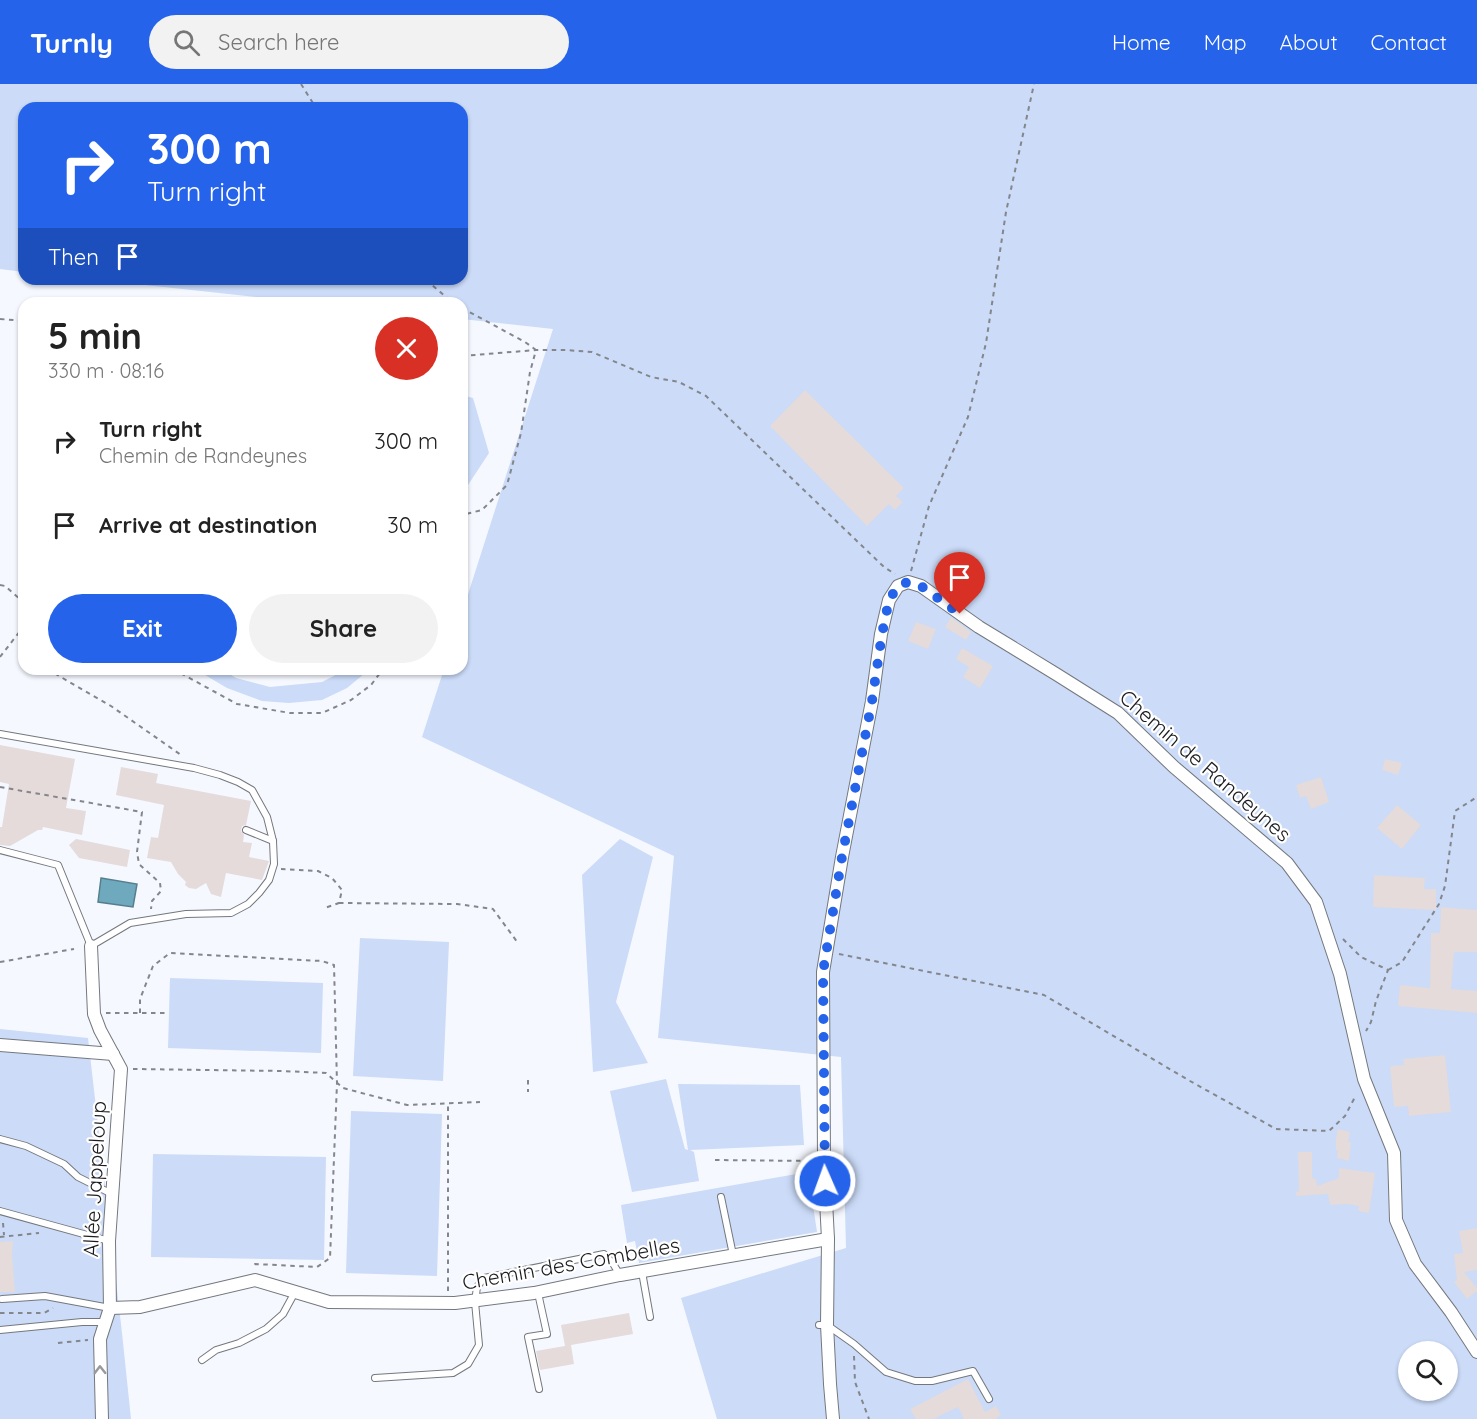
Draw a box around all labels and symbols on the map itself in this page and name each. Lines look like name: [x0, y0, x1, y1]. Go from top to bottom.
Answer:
pin: [934, 552, 985, 614]
street label: Chemin de Randeynes: [1115, 684, 1297, 847]
street label: Allée Jappeloup: [77, 1100, 111, 1258]
position arrow: [793, 1149, 857, 1213]
street label: Chemin des Combelles: [460, 1231, 682, 1295]
one-way arrow: [94, 1365, 107, 1374]

